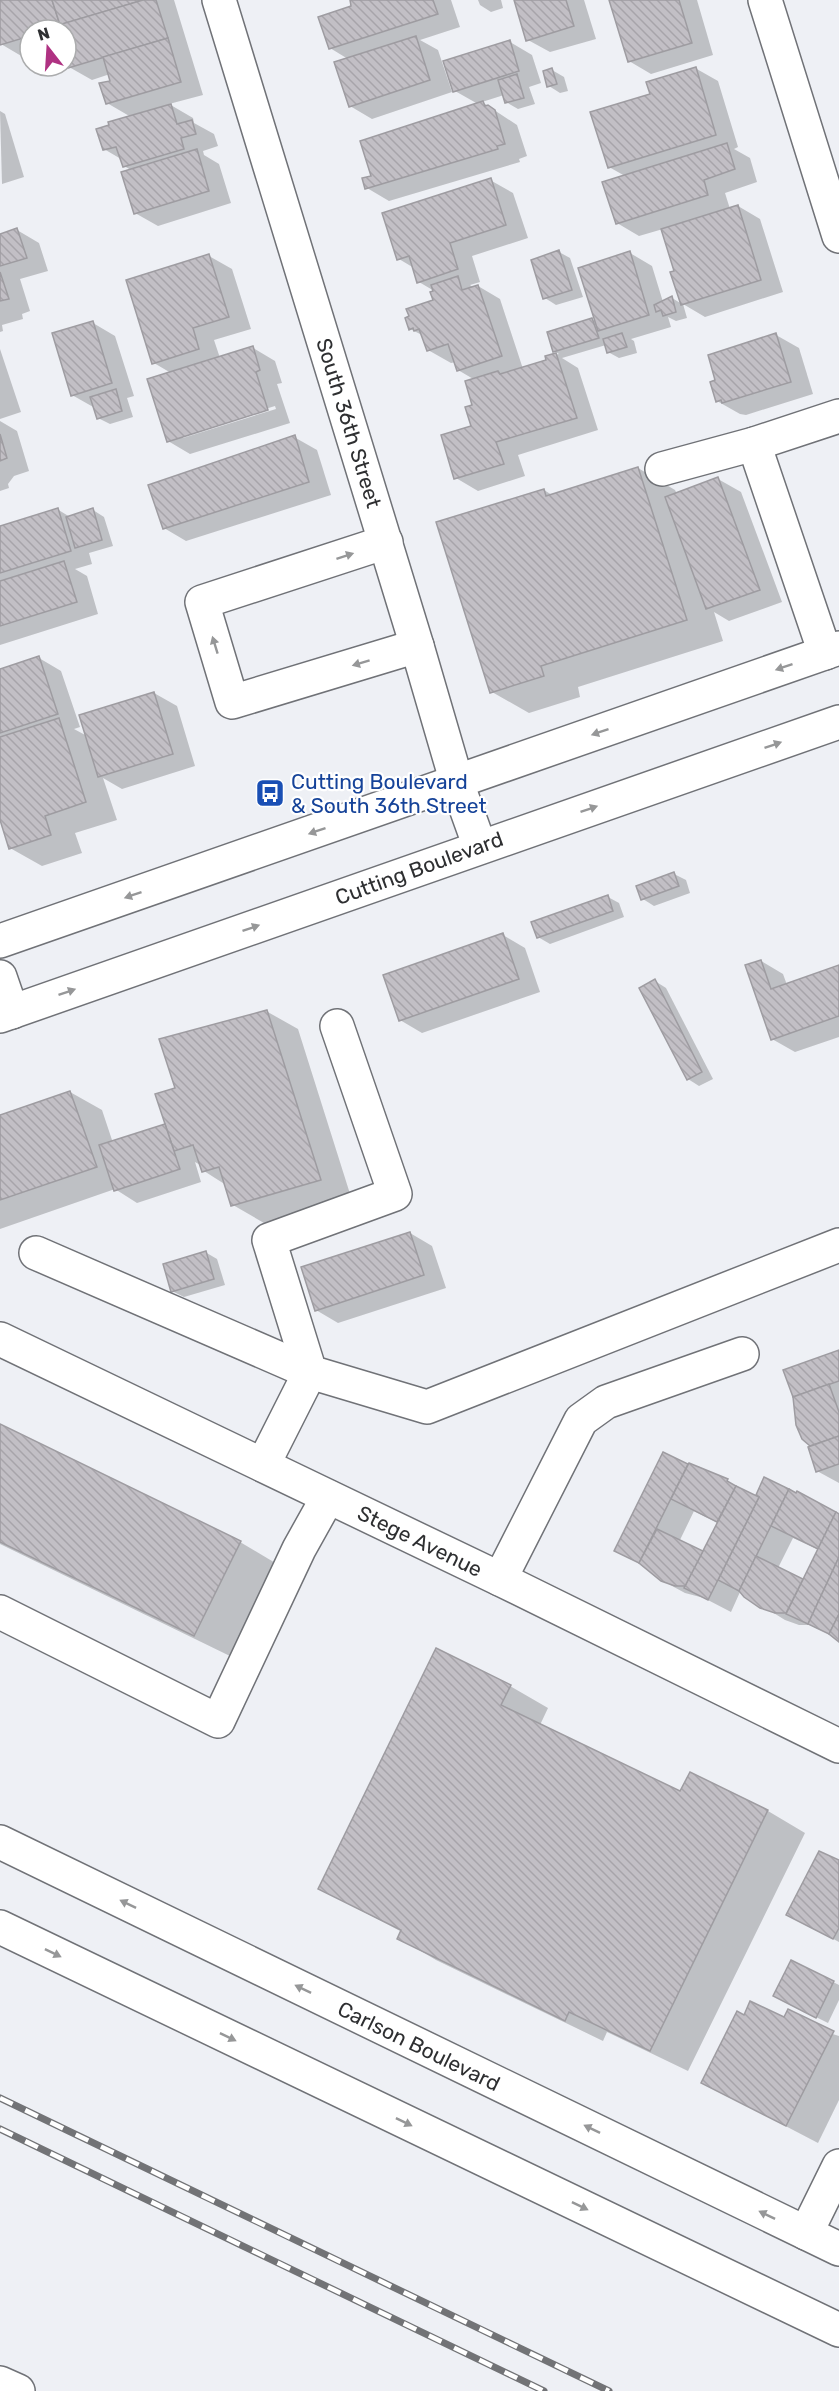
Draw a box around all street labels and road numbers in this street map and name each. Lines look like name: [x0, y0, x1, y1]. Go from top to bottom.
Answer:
street label: South 36th Street: [311, 335, 387, 511]
street label: Cutting Boulevard: [332, 826, 506, 910]
street label: Stege Avenue: [354, 1500, 486, 1582]
street label: Carlson Boulevard: [334, 1996, 504, 2096]

